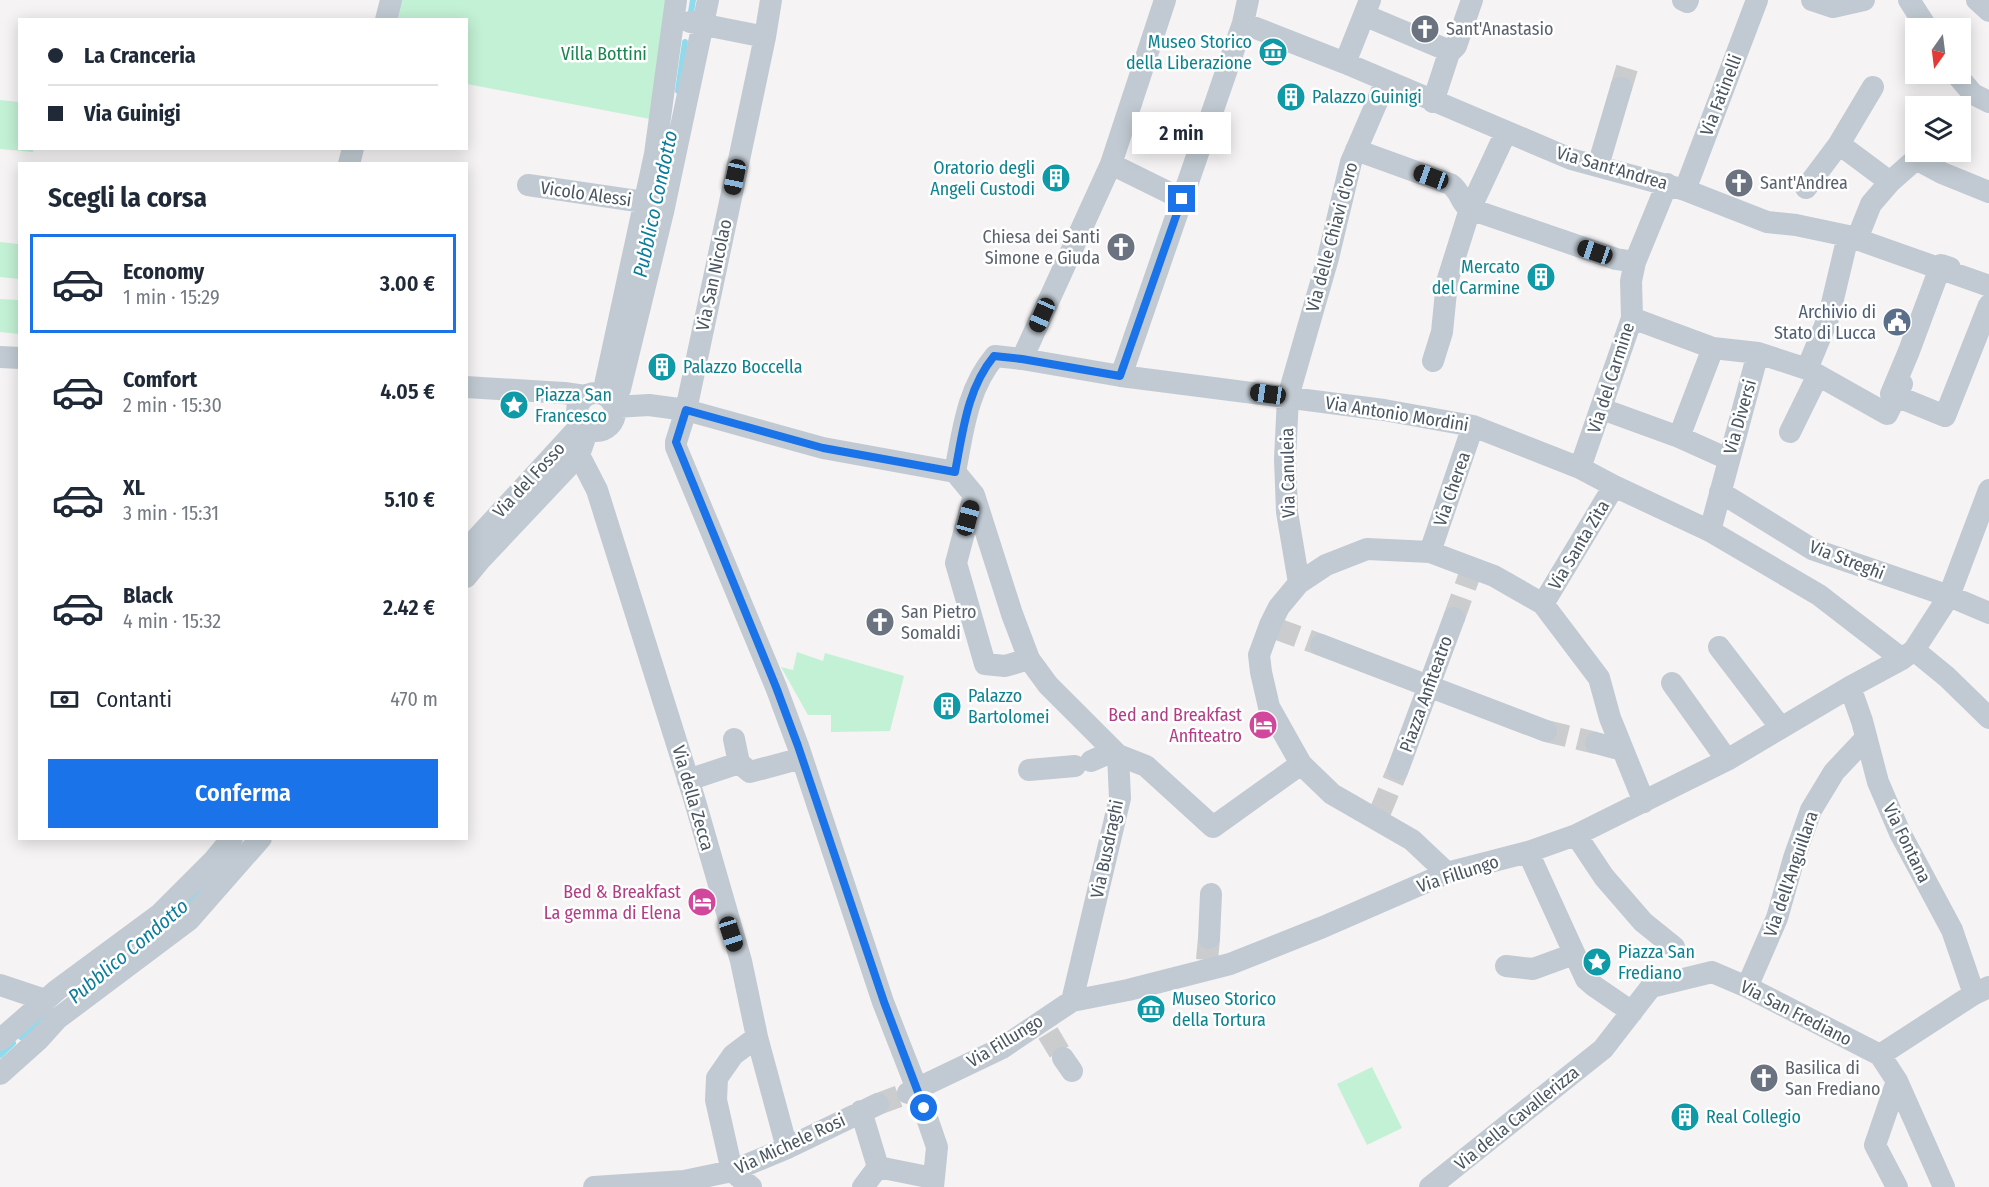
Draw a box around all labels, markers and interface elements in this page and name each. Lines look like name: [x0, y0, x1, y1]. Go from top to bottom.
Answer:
church icon: Sant'Anastasio: [1409, 13, 1441, 45]
place label: Sant'Anastasio: [1446, 18, 1553, 40]
north arrow: [1905, 18, 1971, 84]
map controls: [1905, 18, 1971, 162]
place label: Museo Storico della Liberazione: [1126, 31, 1252, 74]
museum icon: Museo Storico della Liberazione: [1257, 36, 1289, 68]
text: La Cranceria: [84, 42, 196, 69]
park label: Villa Bottini: [561, 43, 647, 65]
street label: Via Fatinelli: [1695, 51, 1747, 139]
building icon: Palazzo Guinigi: [1275, 81, 1307, 113]
place label: Palazzo Guinigi: [1312, 86, 1422, 108]
button: layers: [1905, 96, 1971, 162]
text: Via Guinigi: [84, 100, 181, 127]
callout: 2 min: [1132, 112, 1232, 154]
text: 2 min: [1159, 121, 1204, 145]
water label: Pubblico Condotto: [628, 128, 682, 280]
street label: Via Sant'Andrea: [1554, 142, 1670, 194]
place label: Oratorio degli Angeli Custodi: [930, 157, 1035, 200]
car: [722, 158, 748, 196]
street label: Via delle Chiavi d'oro: [1301, 160, 1363, 314]
building icon: Oratorio degli Angeli Custodi: [1040, 162, 1072, 194]
car: [1411, 162, 1451, 192]
church icon: Sant'Andrea: [1723, 167, 1755, 199]
place label: Sant'Andrea: [1760, 172, 1848, 194]
street label: Vicolo Alessi: [539, 177, 633, 211]
text: Scegli la corsa: [48, 182, 207, 214]
route end: [1168, 185, 1195, 212]
street label: Via San Nicolao: [691, 217, 737, 333]
place label: Chiesa dei Santi Simone e Giuda: [983, 226, 1100, 269]
church icon: Chiesa dei Santi Simone e Giuda: [1105, 231, 1137, 263]
car: [1575, 238, 1615, 266]
place label: Mercato del Carmine: [1432, 256, 1520, 299]
icon: car: [51, 257, 105, 311]
text: Economy: [123, 258, 204, 285]
building icon: Mercato del Carmine: [1525, 261, 1557, 293]
text: 3.00 €: [380, 270, 435, 297]
text: 1 min · 15:29: [123, 285, 220, 309]
car: [1026, 295, 1058, 335]
place label: Archivio di Stato di Lucca: [1774, 301, 1876, 344]
public building icon: Archivio di Stato di Lucca: [1881, 306, 1913, 338]
street label: Via del Carmine: [1583, 320, 1639, 436]
building icon: Palazzo Boccella: [646, 351, 678, 383]
place label: Palazzo Boccella: [683, 356, 803, 378]
icon: car: [51, 365, 105, 419]
text: Comfort: [123, 366, 197, 393]
street label: Via Diversi: [1719, 377, 1761, 457]
text: 4.05 €: [380, 378, 435, 405]
car: [1249, 383, 1287, 405]
place label: Piazza San Francesco: [535, 384, 612, 427]
place icon: Piazza San Francesco: [498, 389, 530, 421]
street label: Via Antonio Mordini: [1324, 392, 1470, 436]
text: 2 min · 15:30: [123, 393, 222, 417]
street label: Via Canuleia: [1276, 427, 1300, 518]
street label: Via del Fosso: [488, 438, 570, 522]
street label: Via Cherea: [1429, 449, 1475, 529]
icon: car: [51, 473, 105, 527]
text: XL: [123, 474, 145, 501]
text: 5.10 €: [384, 486, 435, 513]
street label: Via Santa Zita: [1544, 496, 1614, 594]
car: [955, 498, 981, 538]
text: 3 min · 15:31: [123, 501, 219, 525]
street label: Via Streghi: [1806, 536, 1888, 584]
icon: car: [51, 581, 105, 635]
text: Black: [123, 582, 173, 609]
text: 2.42 €: [383, 594, 435, 621]
place label: San Pietro Somaldi: [901, 601, 976, 644]
church icon: San Pietro Somaldi: [864, 606, 896, 638]
text: 4 min · 15:32: [123, 609, 221, 633]
street label: Piazza Anfiteatro: [1395, 633, 1457, 755]
icon: cash: [48, 683, 81, 716]
place label: Palazzo Bartolomei: [968, 685, 1049, 728]
text: Contanti: [96, 686, 172, 713]
text: 470 m: [390, 687, 438, 711]
building icon: Palazzo Bartolomei: [931, 690, 963, 722]
place label: Bed and Breakfast Anfiteatro: [1108, 704, 1242, 747]
hotel icon: Bed and Breakfast Anfiteatro: [1247, 709, 1279, 741]
street label: Via della Zecca: [667, 743, 719, 853]
button: Conferma: [48, 759, 438, 828]
street label: Via Busdraghi: [1086, 798, 1128, 900]
street label: Via Fontana: [1878, 800, 1936, 887]
street label: Via dell'Anguillara: [1759, 808, 1823, 940]
street label: Via Fillungo: [1414, 850, 1502, 898]
place label: Bed & Breakfast La gemma di Elena: [544, 881, 681, 924]
hotel icon: Bed & Breakfast La gemma di Elena: [686, 886, 718, 918]
water label: Pubblico Condotto: [63, 894, 193, 1008]
car: [717, 914, 745, 954]
place label: Piazza San Frediano: [1618, 941, 1695, 984]
place icon: Piazza San Frediano: [1581, 946, 1613, 978]
street label: Via San Frediano: [1737, 975, 1855, 1051]
place label: Museo Storico della Tortura: [1172, 988, 1276, 1031]
museum icon: Museo Storico della Tortura: [1135, 993, 1167, 1025]
street label: Via Fillungo: [963, 1010, 1047, 1072]
place label: Basilica di San Frediano: [1785, 1057, 1880, 1100]
street label: Via della Cavallerizza: [1450, 1061, 1584, 1175]
church icon: Basilica di San Frediano: [1748, 1062, 1780, 1094]
route start: [910, 1094, 937, 1121]
building icon: Real Collegio: [1669, 1101, 1701, 1133]
place label: Real Collegio: [1706, 1106, 1801, 1128]
street label: Via Michele Rosi: [731, 1109, 849, 1179]

